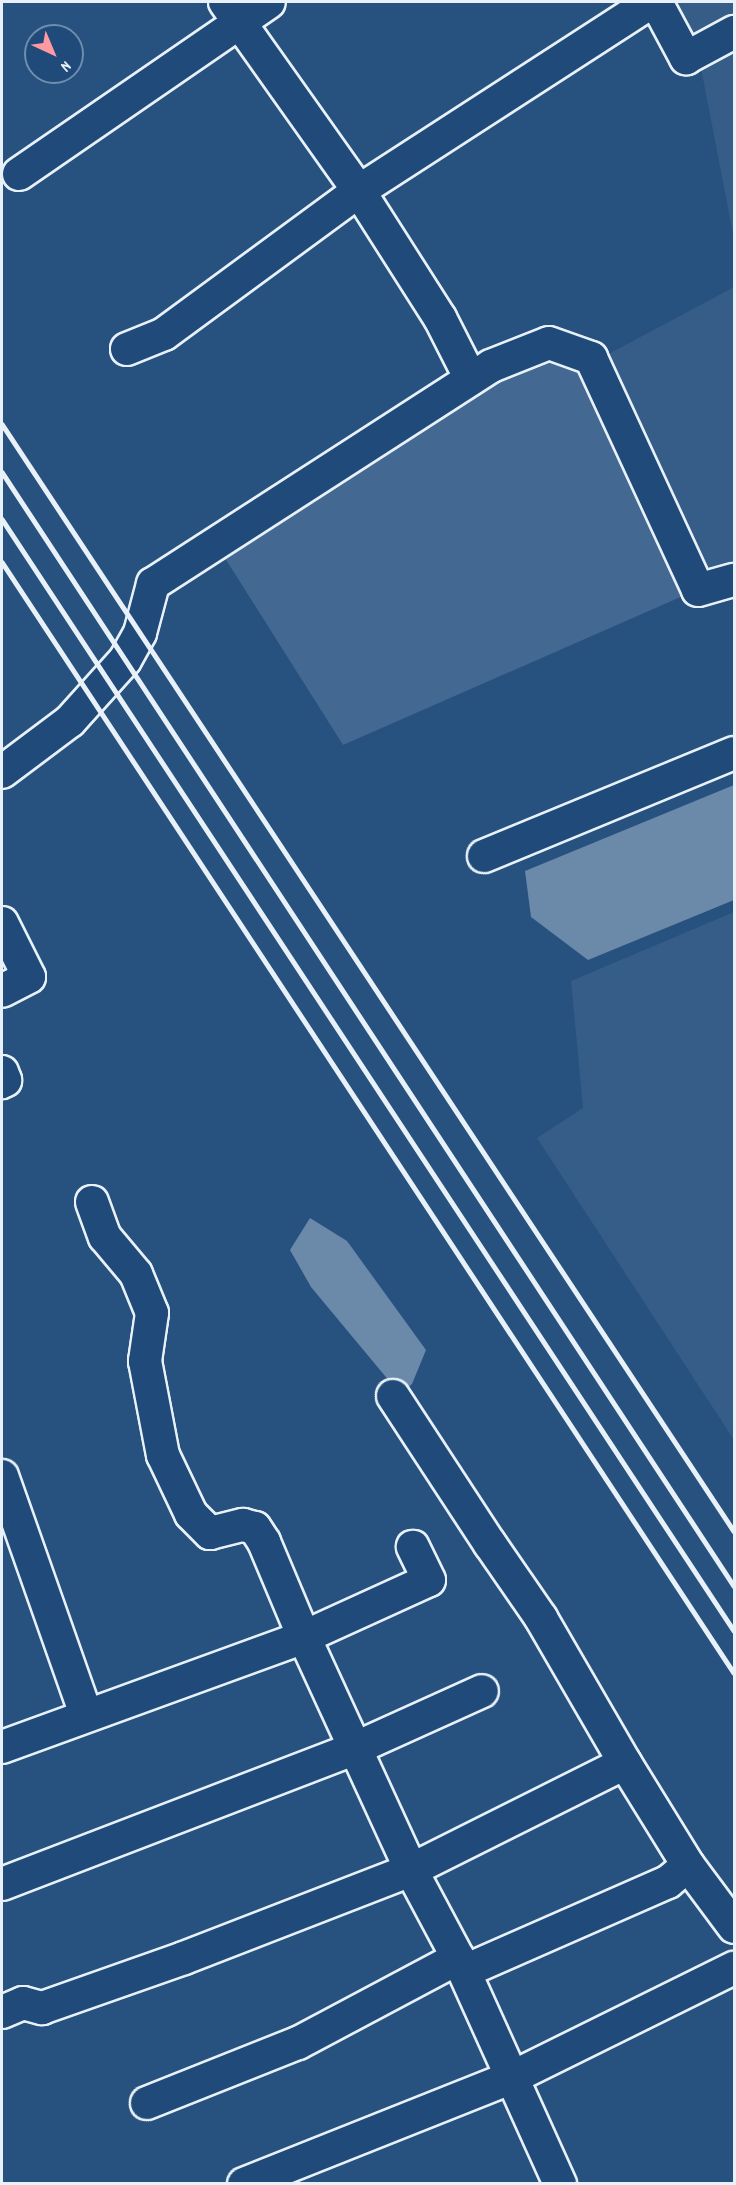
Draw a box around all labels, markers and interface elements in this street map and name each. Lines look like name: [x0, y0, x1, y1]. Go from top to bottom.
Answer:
north arrow: [24, 24, 84, 84]
text: N: [55, 55, 76, 77]

